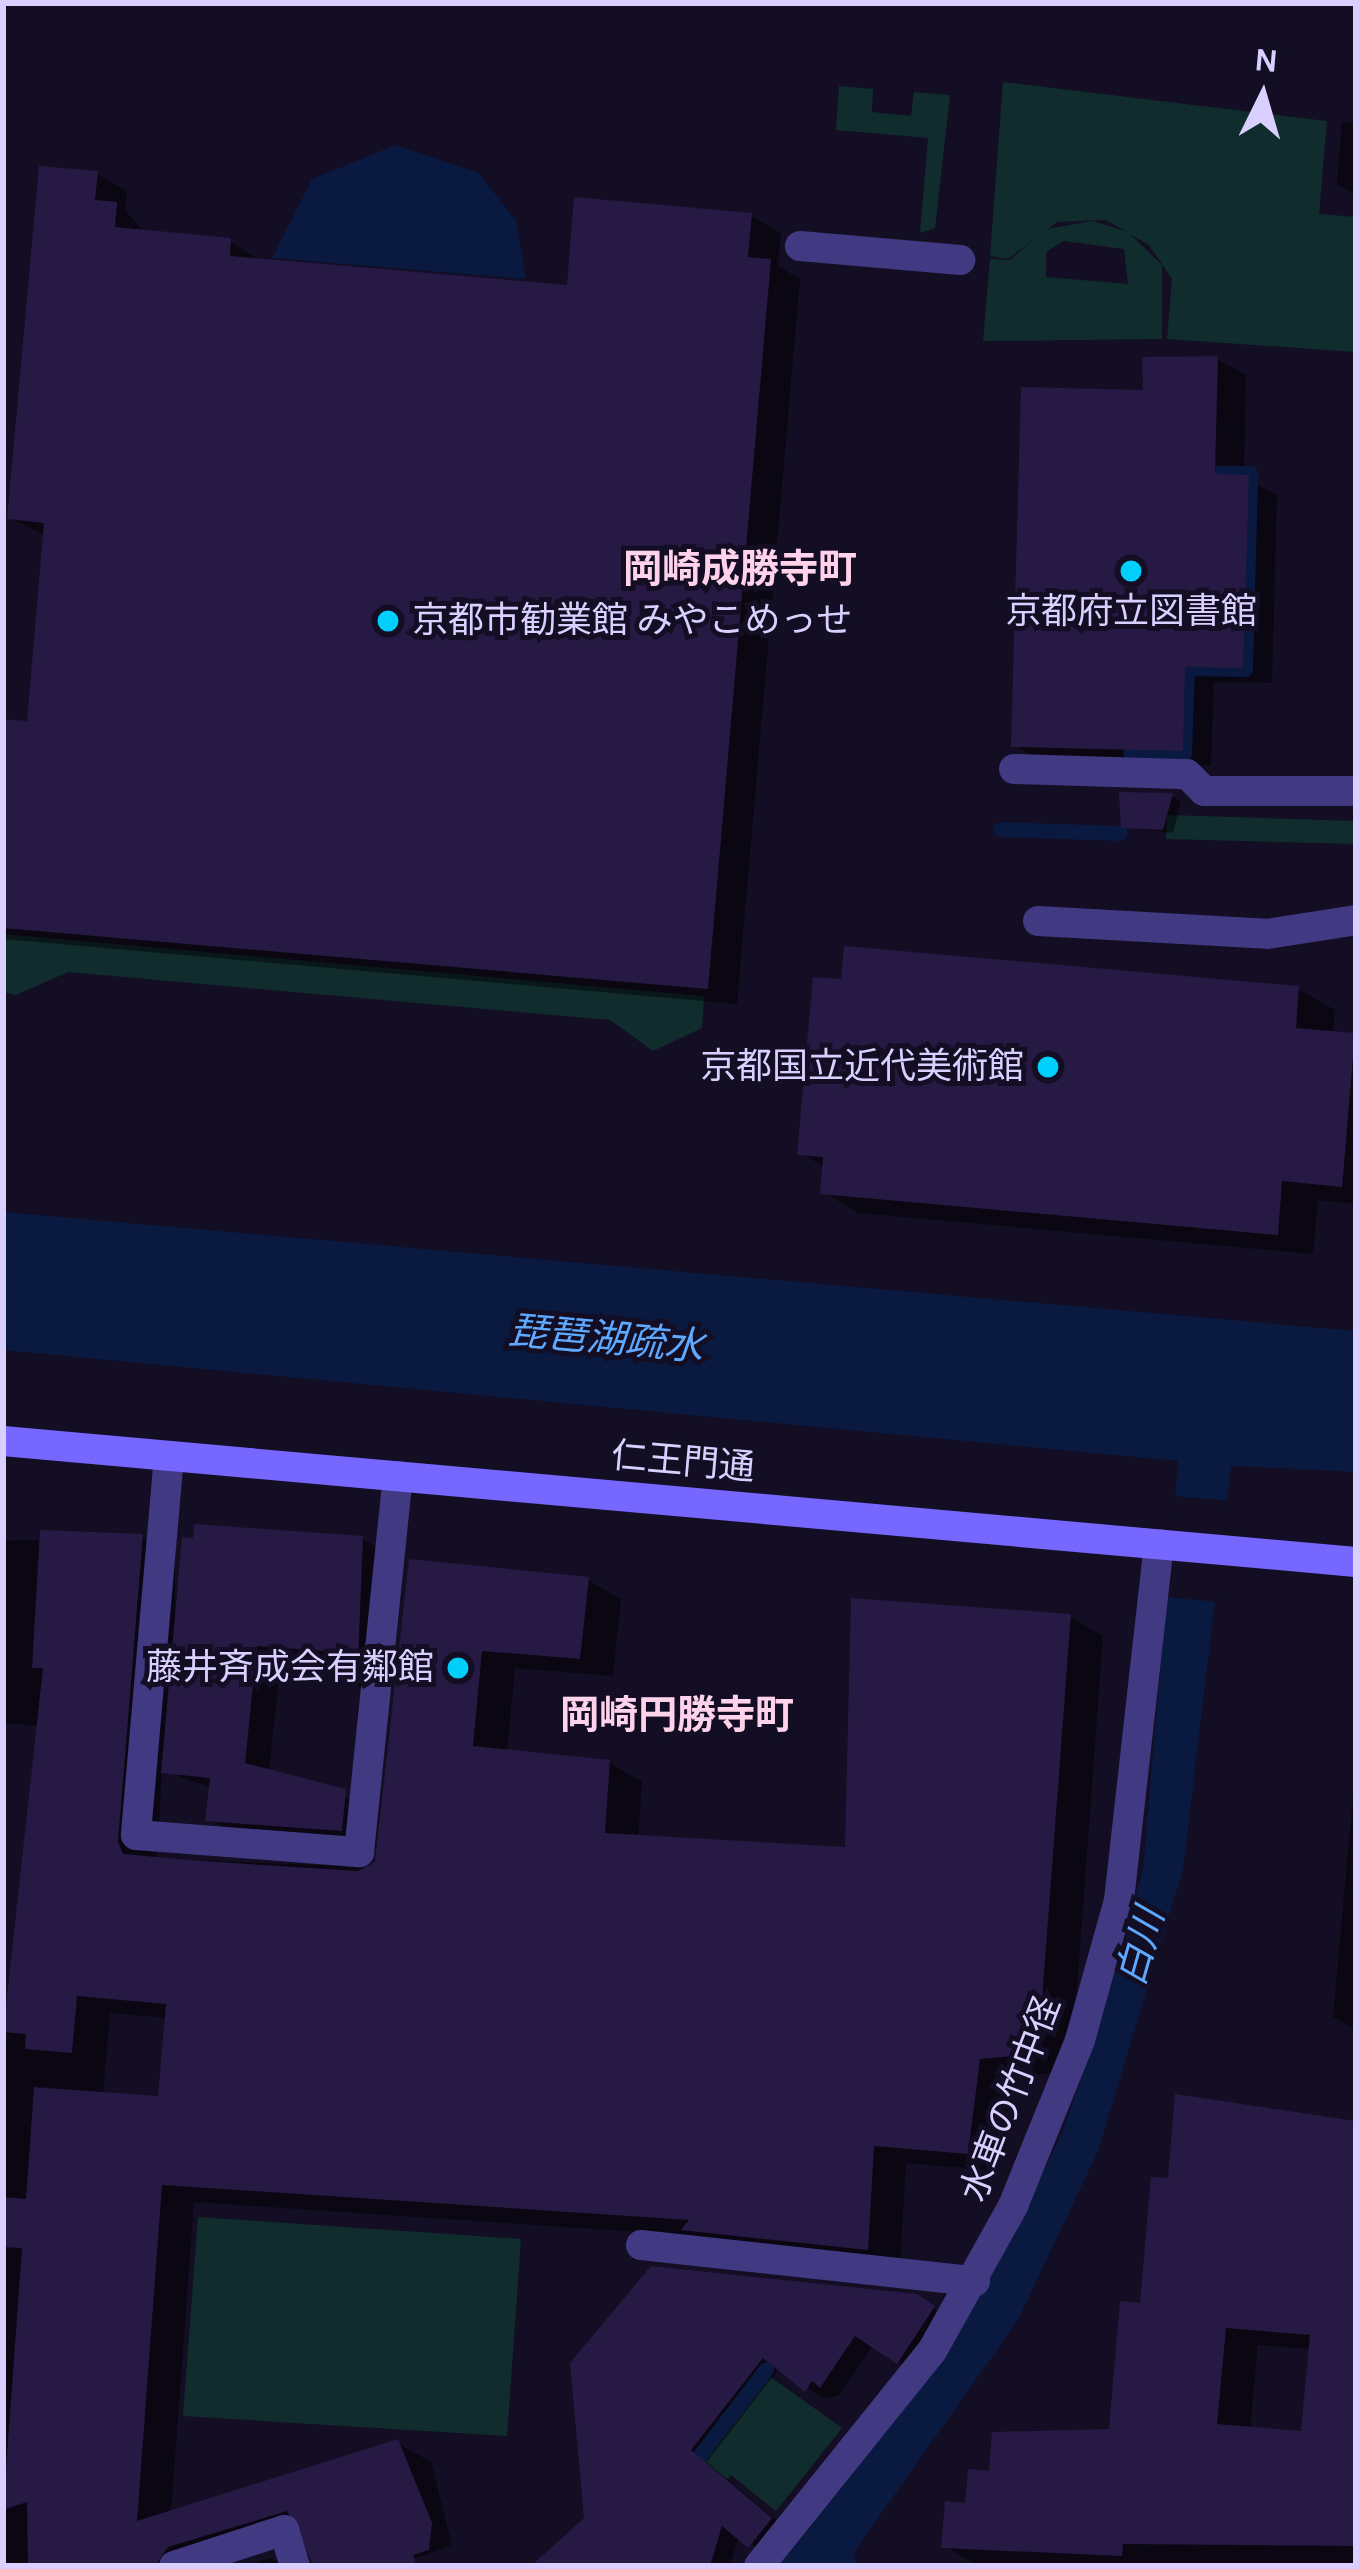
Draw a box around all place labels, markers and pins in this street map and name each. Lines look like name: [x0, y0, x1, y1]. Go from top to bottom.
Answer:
marker: 京都府立図書館: [1118, 558, 1144, 584]
place label: 京都府立図書館: [1005, 590, 1257, 634]
place label: 京都市勧業館 みやこめっせ: [412, 599, 853, 643]
marker: 京都市勧業館 みやこめっせ: [375, 608, 401, 634]
place label: 京都国立近代美術館: [700, 1045, 1024, 1089]
marker: 京都国立近代美術館: [1035, 1054, 1061, 1080]
place label: 藤井斉成会有鄰館: [146, 1646, 434, 1690]
marker: 藤井斉成会有鄰館: [445, 1655, 471, 1681]

